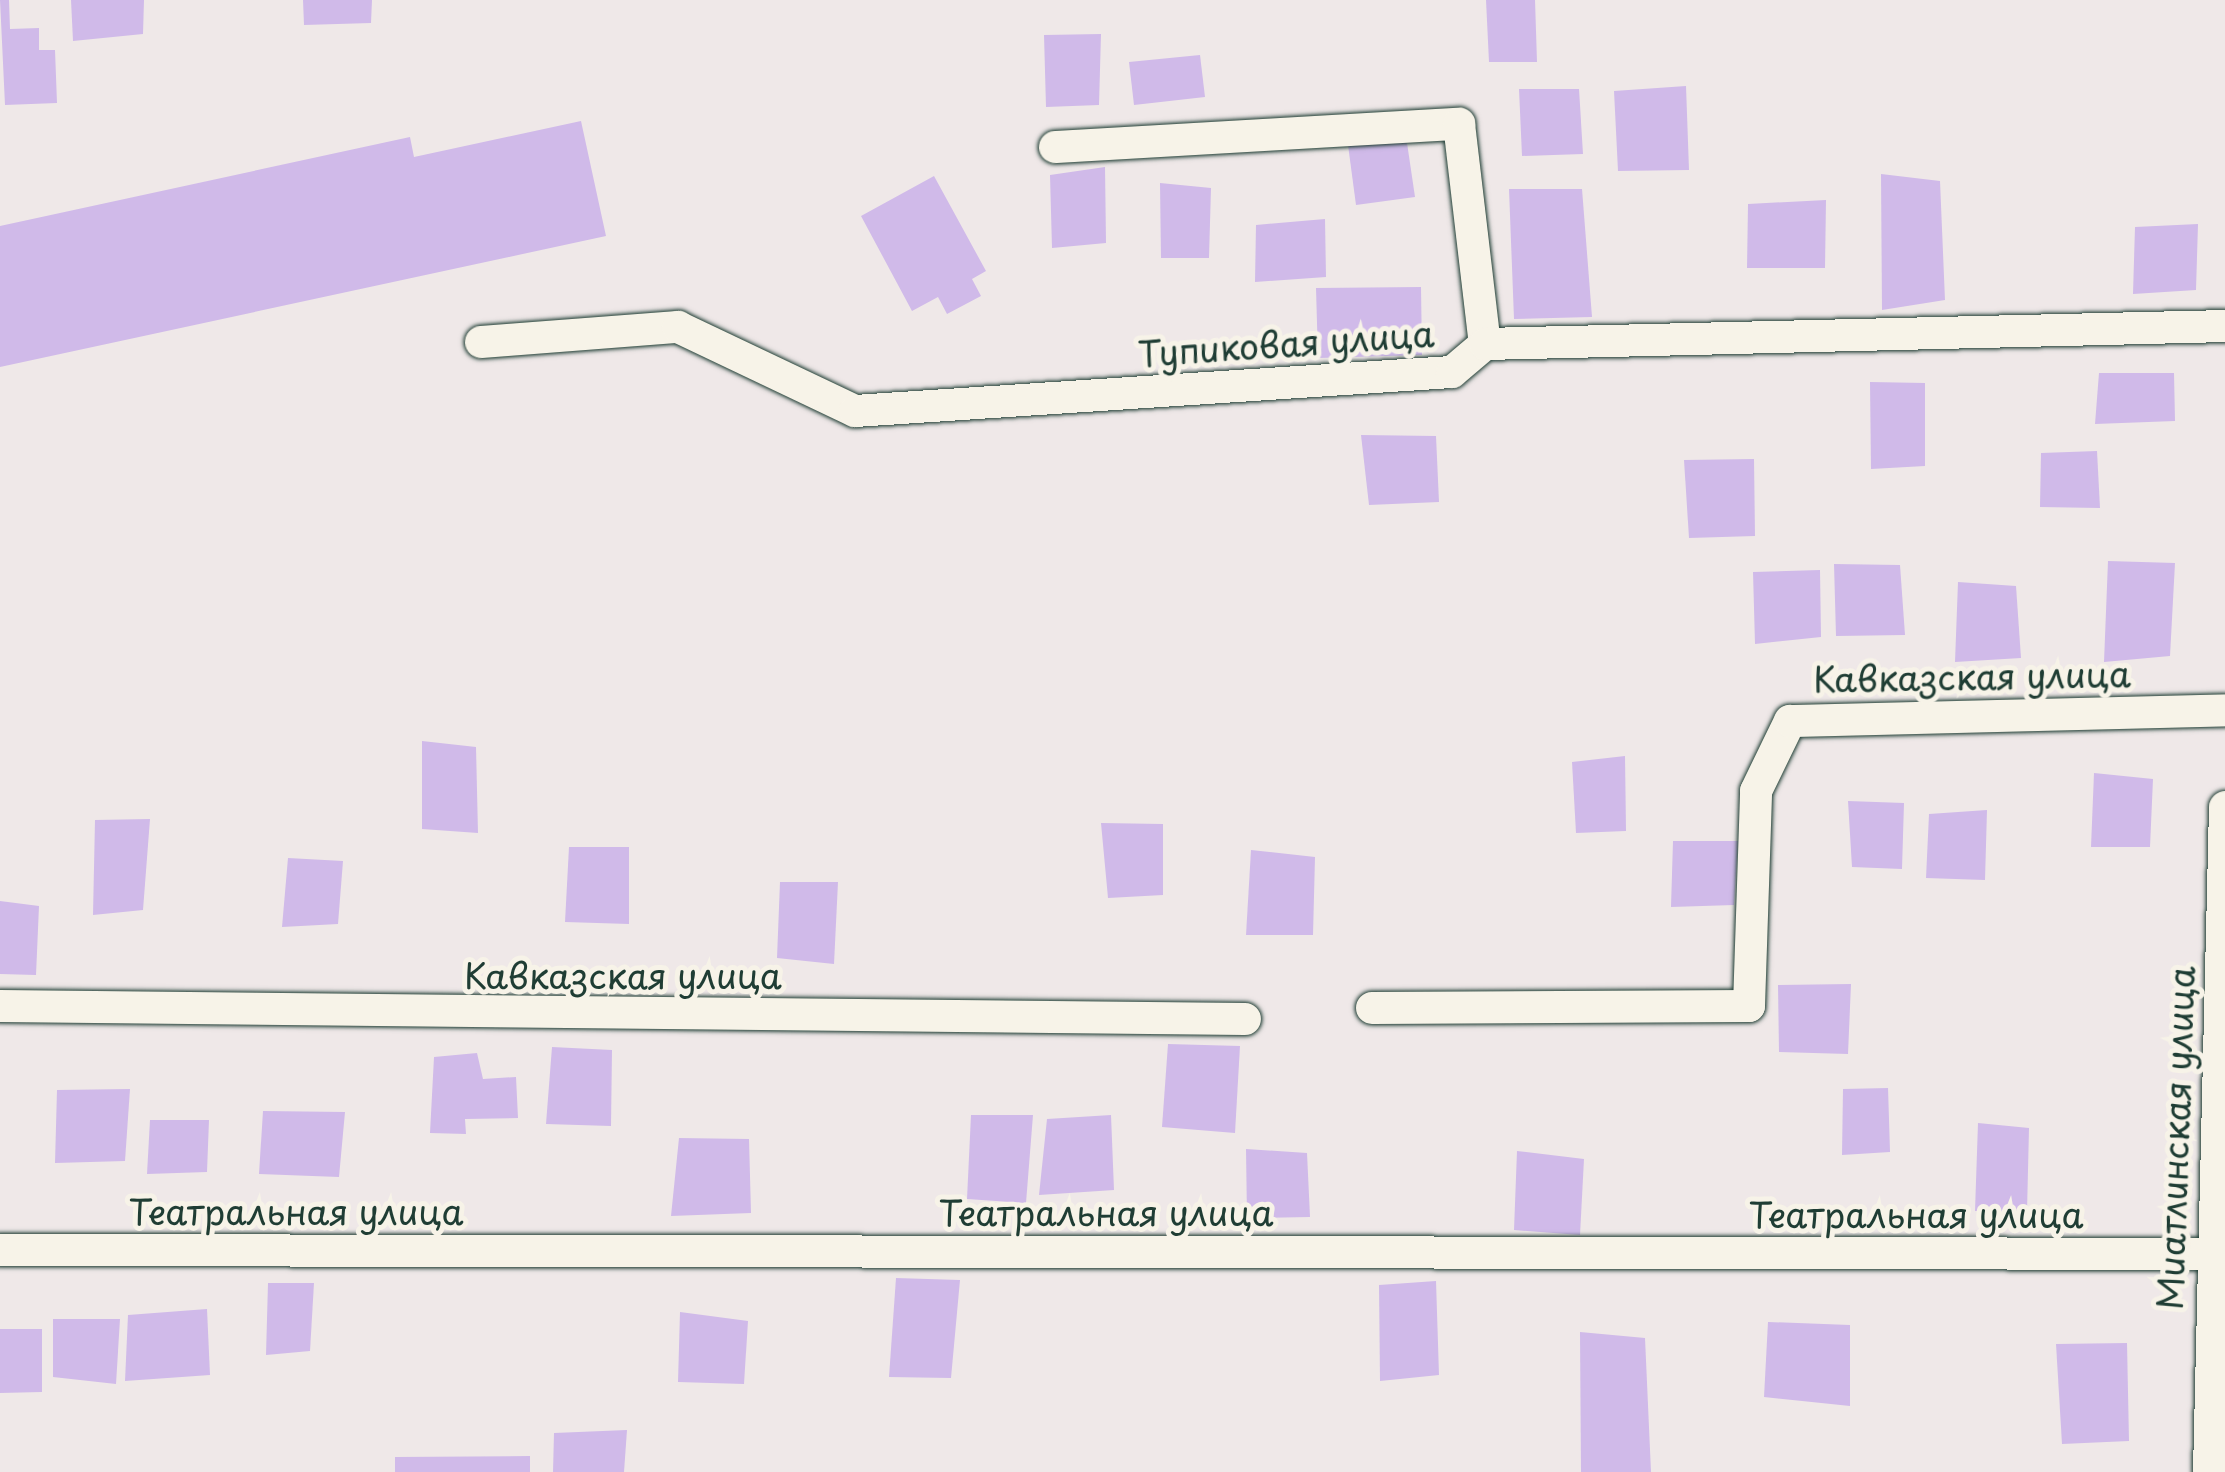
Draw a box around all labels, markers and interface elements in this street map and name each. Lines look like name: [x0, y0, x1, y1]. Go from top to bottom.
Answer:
street label: Тупиковая улица: [1136, 312, 1436, 374]
street label: Кавказская улица: [1812, 652, 2132, 700]
street label: Кавказская улица: [463, 954, 783, 996]
street label: Миатлинская улица: [2148, 964, 2202, 1312]
street label: Театральная улица: [128, 1190, 464, 1232]
street label: Театральная улица: [938, 1191, 1274, 1233]
street label: Театральная улица: [1748, 1193, 2084, 1235]

